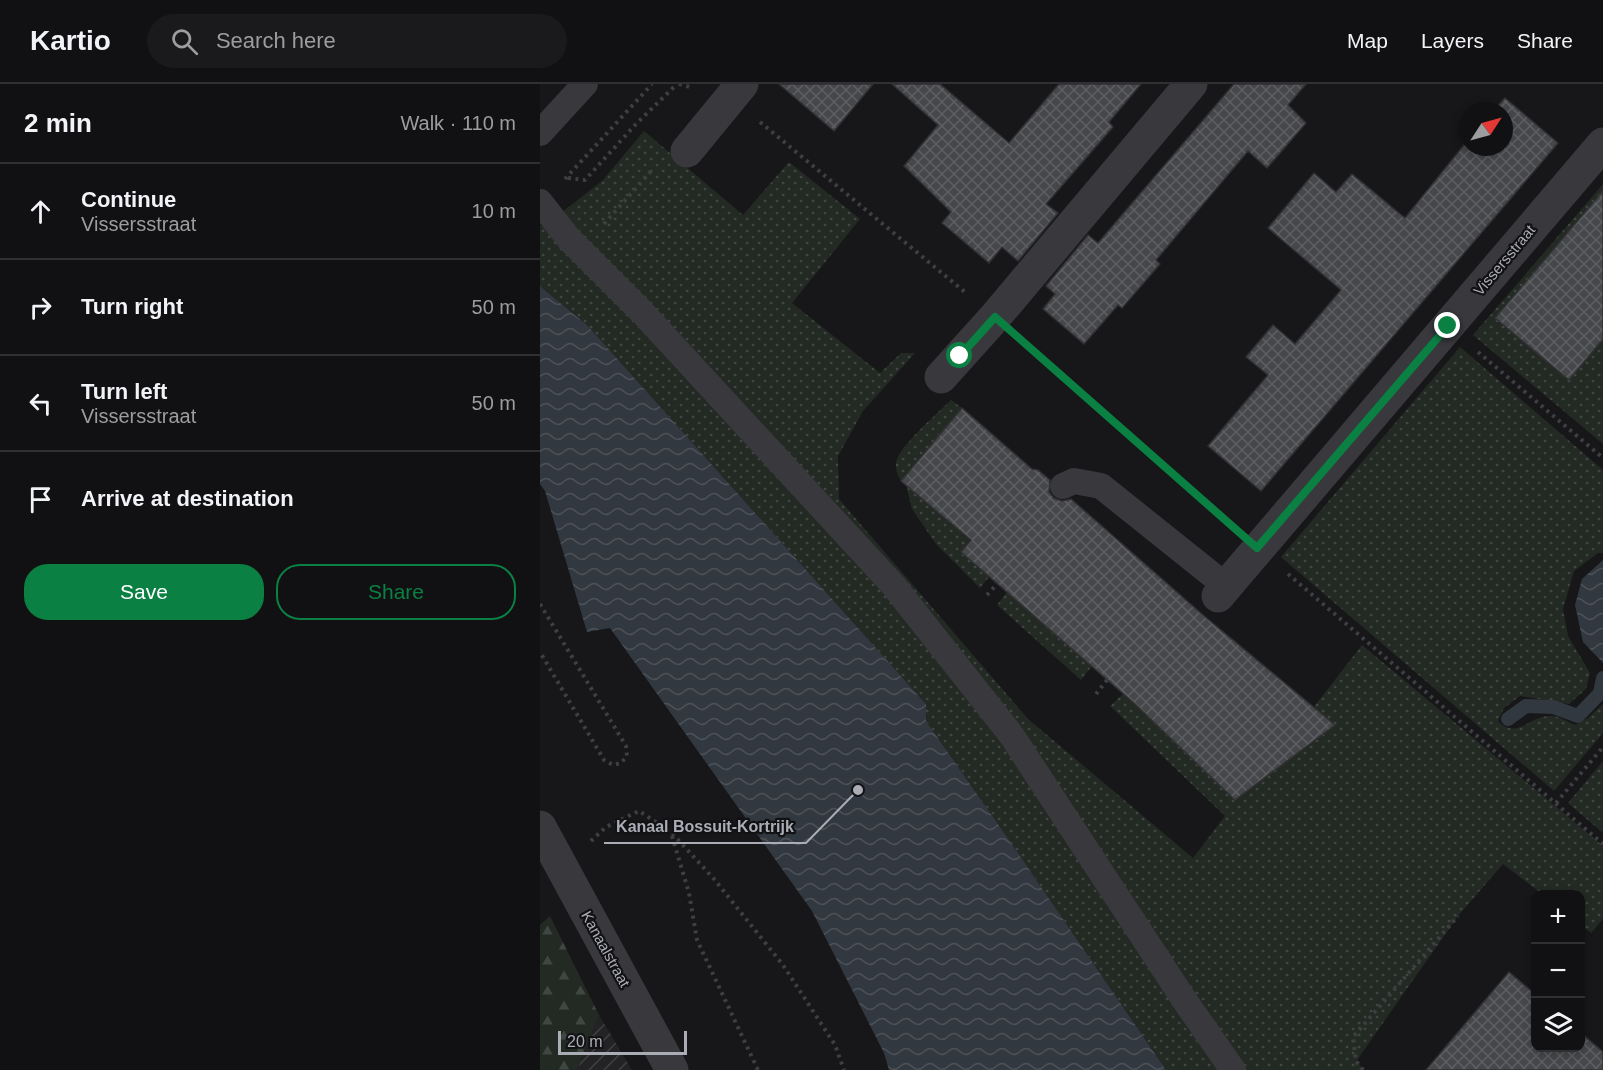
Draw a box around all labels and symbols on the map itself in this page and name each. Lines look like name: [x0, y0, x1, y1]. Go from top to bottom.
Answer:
north arrow: [1459, 102, 1513, 156]
street label: Vissersstraat: [1470, 221, 1539, 299]
route end: [1434, 312, 1460, 338]
route start: [946, 342, 972, 368]
callout: Kanaal Bossuit-Kortrijk: [604, 809, 806, 843]
text: Kanaal Bossuit-Kortrijk: [616, 818, 794, 835]
street label: Kanaalstraat: [578, 908, 634, 991]
scale bar: [558, 1028, 687, 1056]

